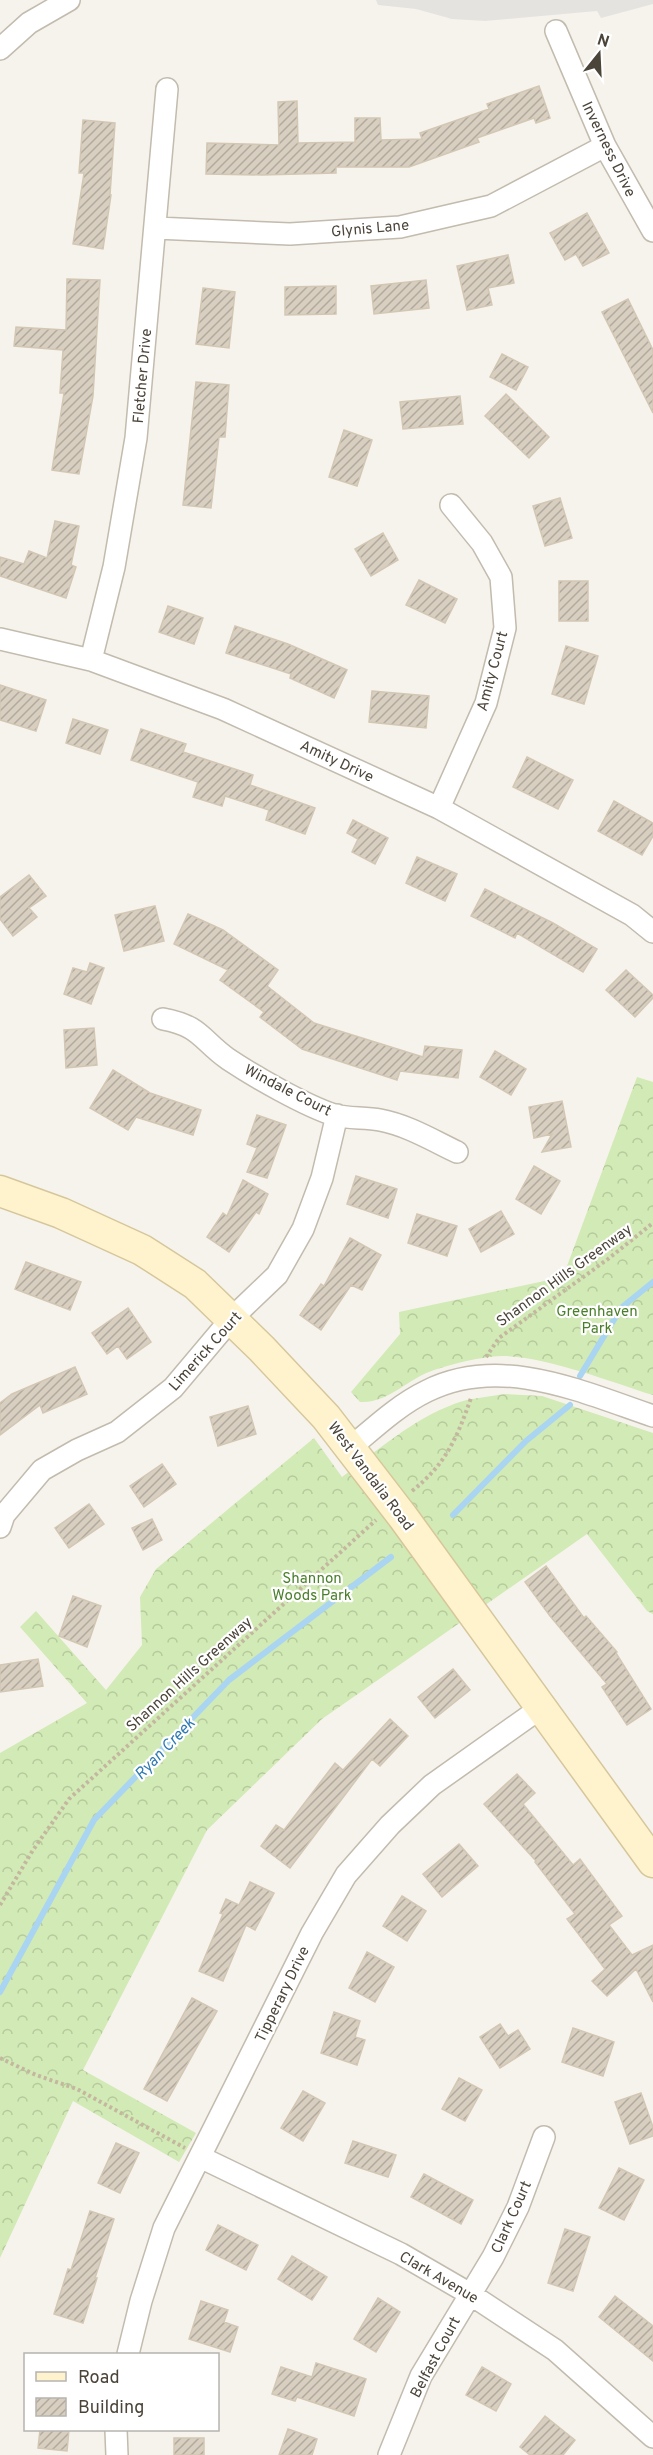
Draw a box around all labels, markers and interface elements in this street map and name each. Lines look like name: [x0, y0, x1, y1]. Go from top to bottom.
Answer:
north arrow: [569, 24, 629, 84]
text: N: [594, 30, 612, 53]
street label: Inverness Drive: [576, 99, 639, 201]
street label: Glynis Lane: [330, 217, 410, 242]
street label: Fletcher Drive: [130, 328, 157, 424]
street label: Amity Court: [474, 629, 513, 713]
street label: Amity Drive: [297, 737, 376, 788]
street label: Windale Court: [241, 1061, 334, 1121]
street label: Shannon Hills Greenway: [493, 1221, 636, 1332]
park label: Greenhaven Park: [556, 1303, 638, 1339]
street label: Limerick Court: [165, 1308, 247, 1396]
street label: West Vandalia Road: [323, 1419, 417, 1535]
park label: Shannon Woods Park: [272, 1570, 352, 1606]
street label: Shannon Hills Greenway: [123, 1614, 257, 1737]
water label: Ryan Creek: [131, 1713, 201, 1785]
street label: Tipperary Drive: [252, 1944, 315, 2046]
street label: Clark Court: [488, 2178, 537, 2257]
street label: Clark Avenue: [395, 2248, 481, 2309]
street label: Belfast Court: [407, 2314, 466, 2402]
legend: [24, 2353, 219, 2431]
text: Road: [78, 2367, 120, 2390]
text: Building: [78, 2397, 144, 2420]

